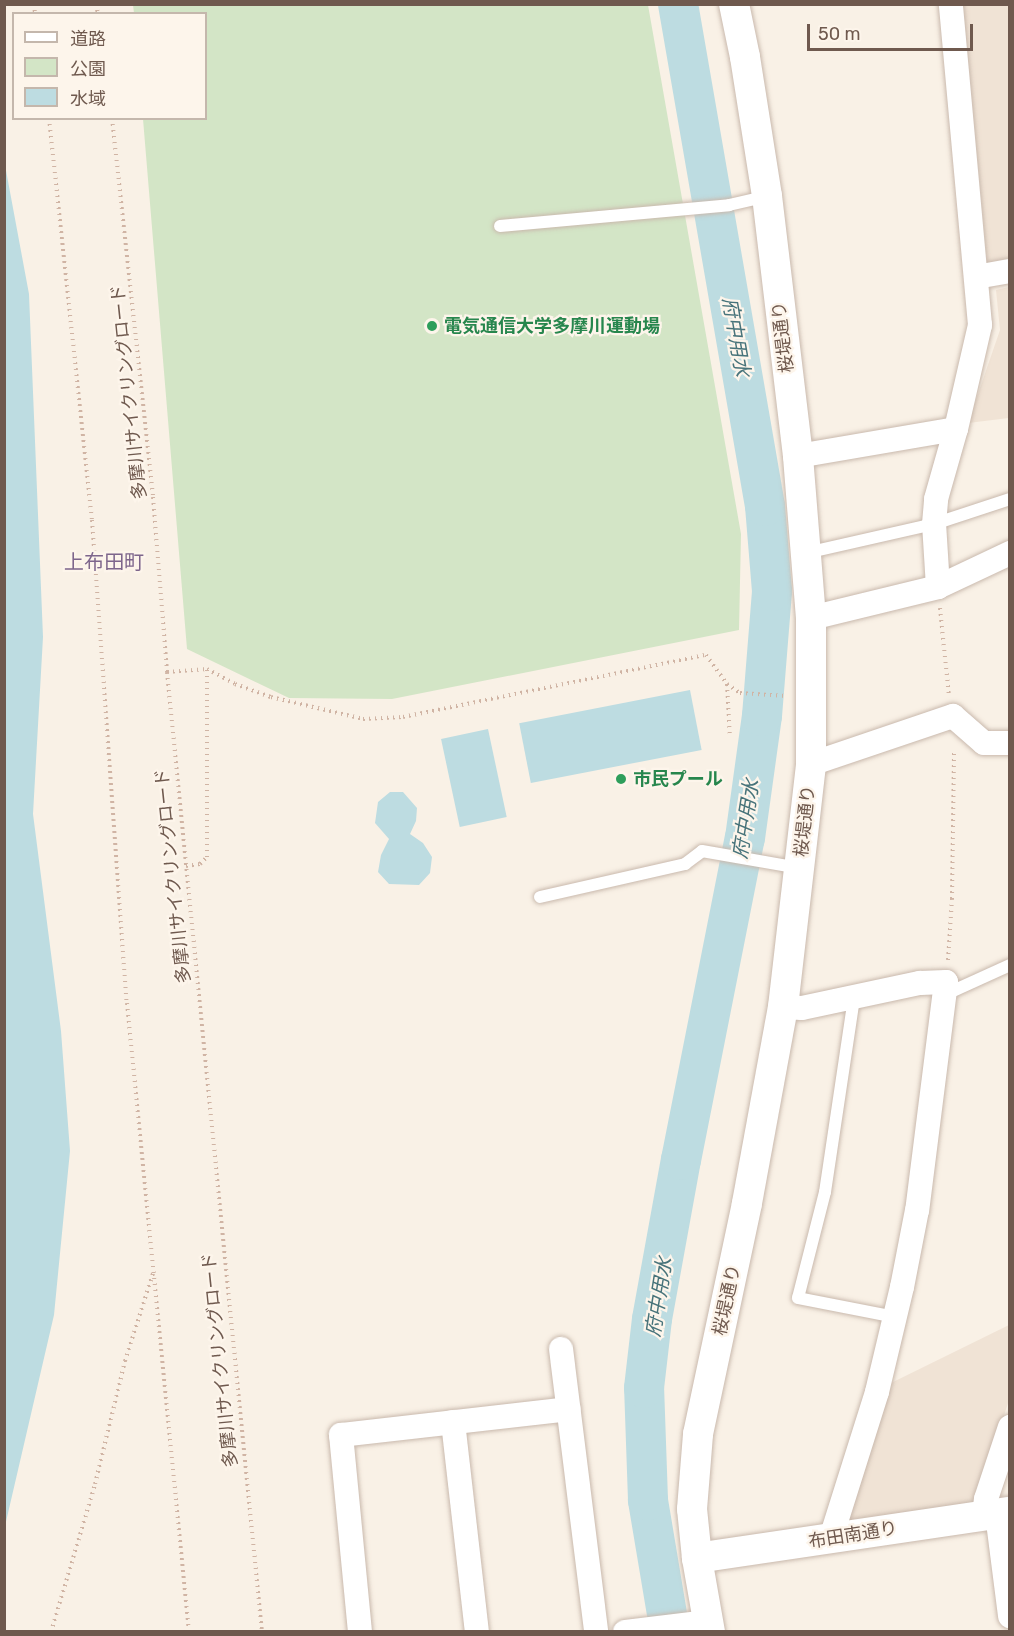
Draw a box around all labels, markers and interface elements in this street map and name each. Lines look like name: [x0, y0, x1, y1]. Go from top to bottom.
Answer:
legend: [12, 12, 207, 120]
scale bar: [810, 12, 976, 50]
text: 50 m: [818, 23, 861, 45]
text: 道路: [70, 28, 106, 50]
text: 公園: [70, 58, 106, 80]
text: 水域: [70, 88, 106, 110]
street label: 多摩川サイクリングロード: [107, 283, 151, 501]
water label: 府中用水: [717, 296, 755, 378]
street label: 桜堤通り: [768, 300, 798, 374]
place label: 電気通信大学多摩川運動場: [444, 315, 660, 337]
marker: 電気通信大学多摩川運動場: [425, 319, 439, 333]
district label: 上布田町: [64, 550, 144, 574]
street label: 多摩川サイクリングロード: [151, 767, 195, 985]
place label: 市民プール: [633, 768, 723, 790]
marker: 市民プール: [614, 772, 628, 786]
water label: 府中用水: [728, 778, 764, 860]
street label: 桜堤通り: [790, 784, 820, 858]
street label: 多摩川サイクリングロード: [198, 1251, 242, 1469]
water label: 府中用水: [641, 1256, 677, 1338]
street label: 桜堤通り: [709, 1263, 745, 1337]
street label: 布田南通り: [807, 1517, 899, 1553]

